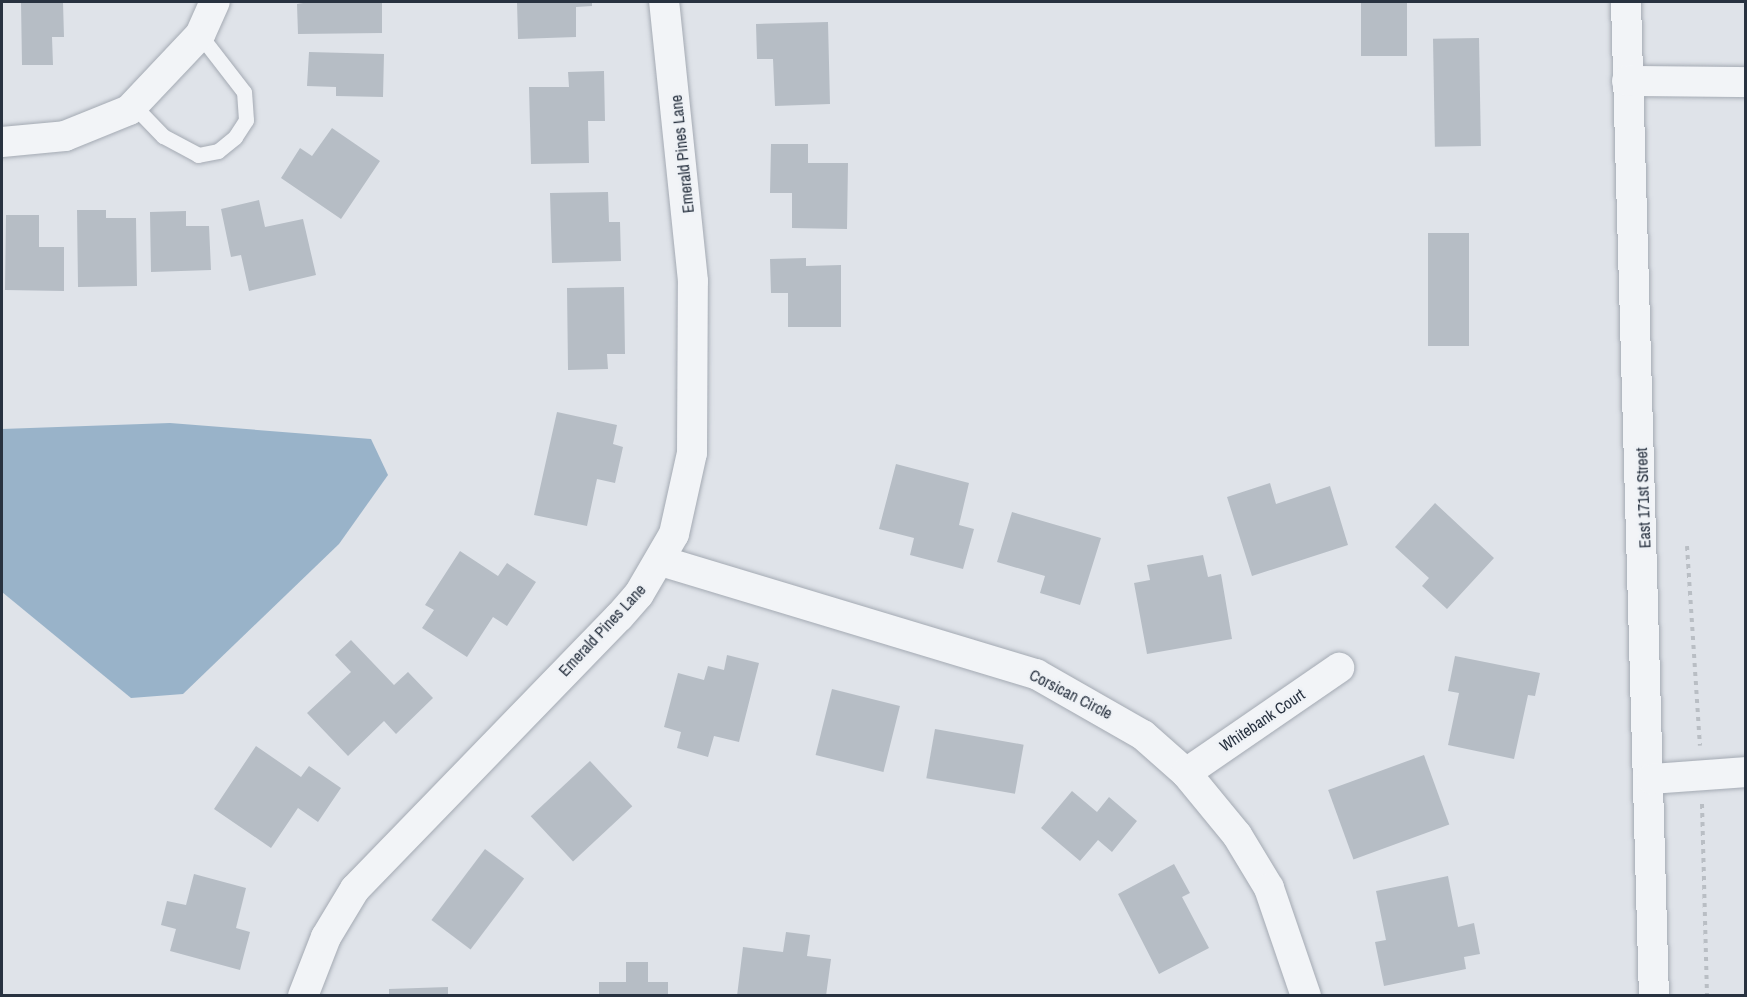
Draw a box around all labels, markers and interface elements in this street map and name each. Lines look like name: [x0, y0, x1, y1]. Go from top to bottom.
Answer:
street label: Emerald Pines Lane: [666, 94, 698, 214]
street label: East 171st Street: [1632, 447, 1654, 549]
street label: Emerald Pines Lane: [554, 580, 650, 680]
street label: Corsican Circle: [1026, 665, 1116, 723]
street label: Whitebank Court: [1216, 685, 1308, 755]

